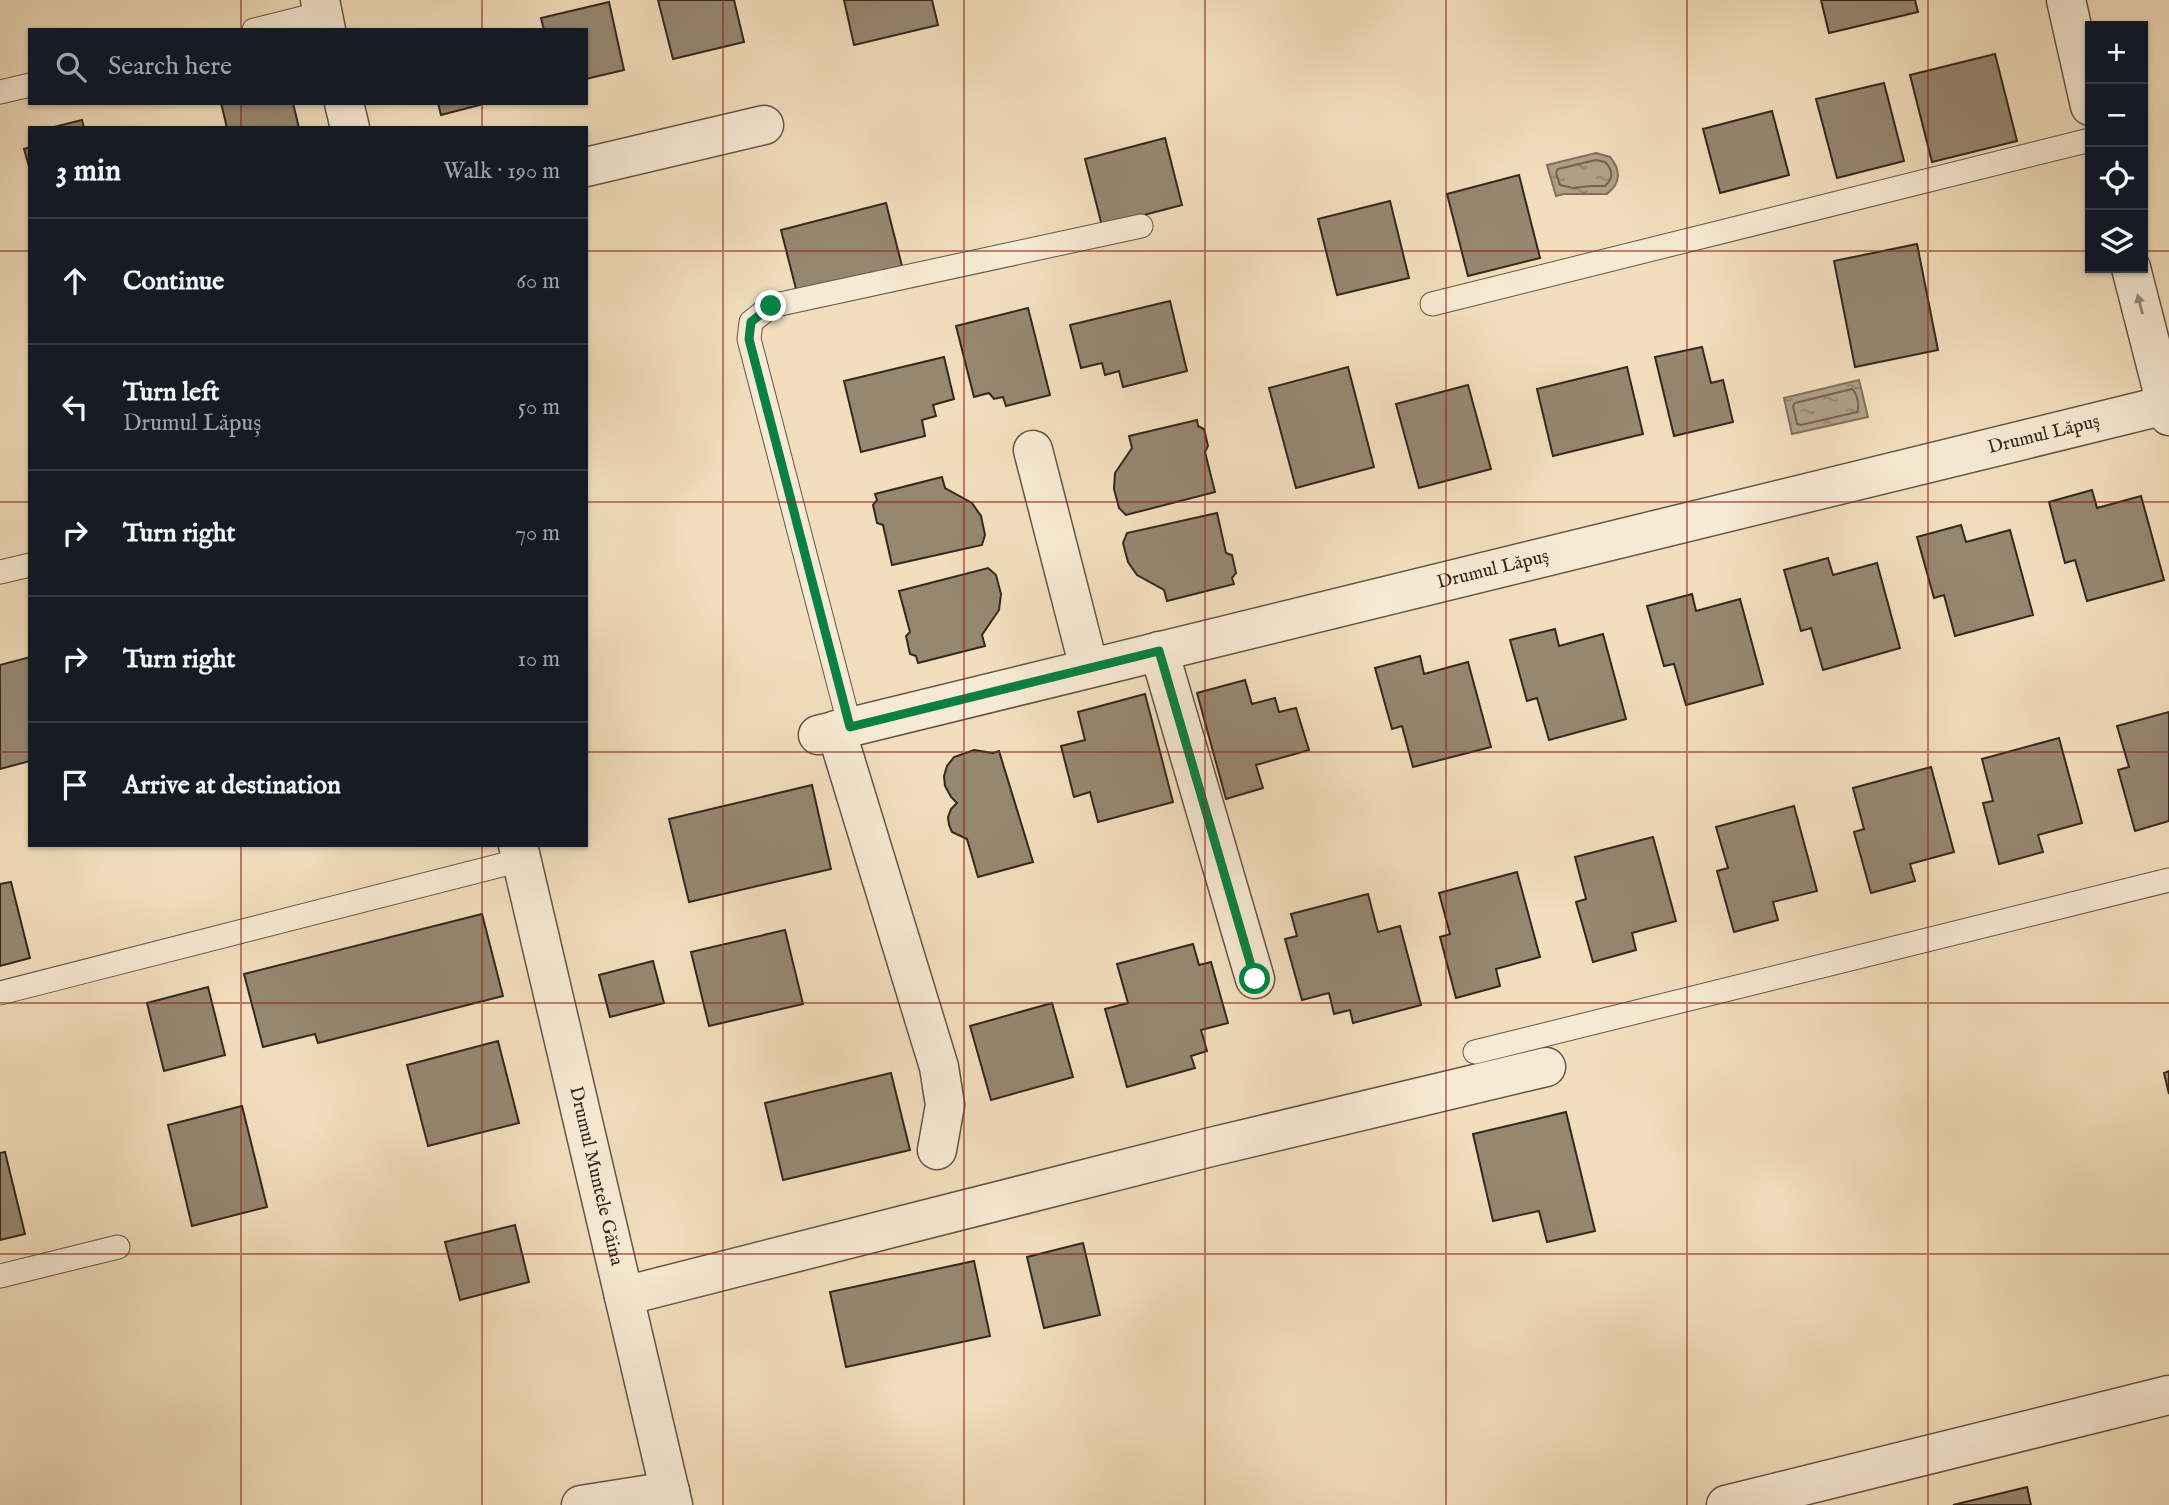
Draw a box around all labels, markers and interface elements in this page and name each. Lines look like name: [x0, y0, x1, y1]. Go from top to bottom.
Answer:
map controls: [2085, 21, 2148, 273]
button: +: [2085, 21, 2148, 84]
search box: [28, 28, 588, 105]
icon: search: [52, 48, 90, 86]
text: Search here: [108, 50, 232, 83]
button: −: [2085, 84, 2148, 147]
button: locate: [2085, 147, 2148, 210]
text: 3 min: [56, 153, 121, 191]
text: Walk · 190 m: [443, 157, 560, 186]
button: layers: [2085, 210, 2148, 273]
icon: ahead: [56, 262, 94, 300]
text: Continue: [123, 265, 224, 298]
text: 60 m: [516, 267, 560, 296]
route end: [755, 290, 786, 321]
one-way arrow: [2134, 292, 2145, 314]
text: Turn left: [123, 376, 220, 409]
icon: left: [56, 388, 94, 426]
text: 50 m: [518, 393, 560, 422]
text: Drumul Lăpuș: [123, 409, 261, 438]
street label: Drumul Lăpuș: [1985, 410, 2102, 460]
icon: right: [56, 514, 94, 552]
text: Turn right: [123, 517, 236, 550]
text: 70 m: [515, 519, 560, 548]
street label: Drumul Lăpuș: [1435, 544, 1551, 595]
icon: right: [56, 640, 94, 678]
text: Turn right: [123, 643, 236, 676]
text: 10 m: [517, 645, 560, 674]
icon: arrive: [56, 766, 94, 804]
text: Arrive at destination: [123, 769, 341, 802]
route start: [1239, 963, 1270, 994]
street label: Drumul Muntele Găina: [563, 1084, 629, 1269]

